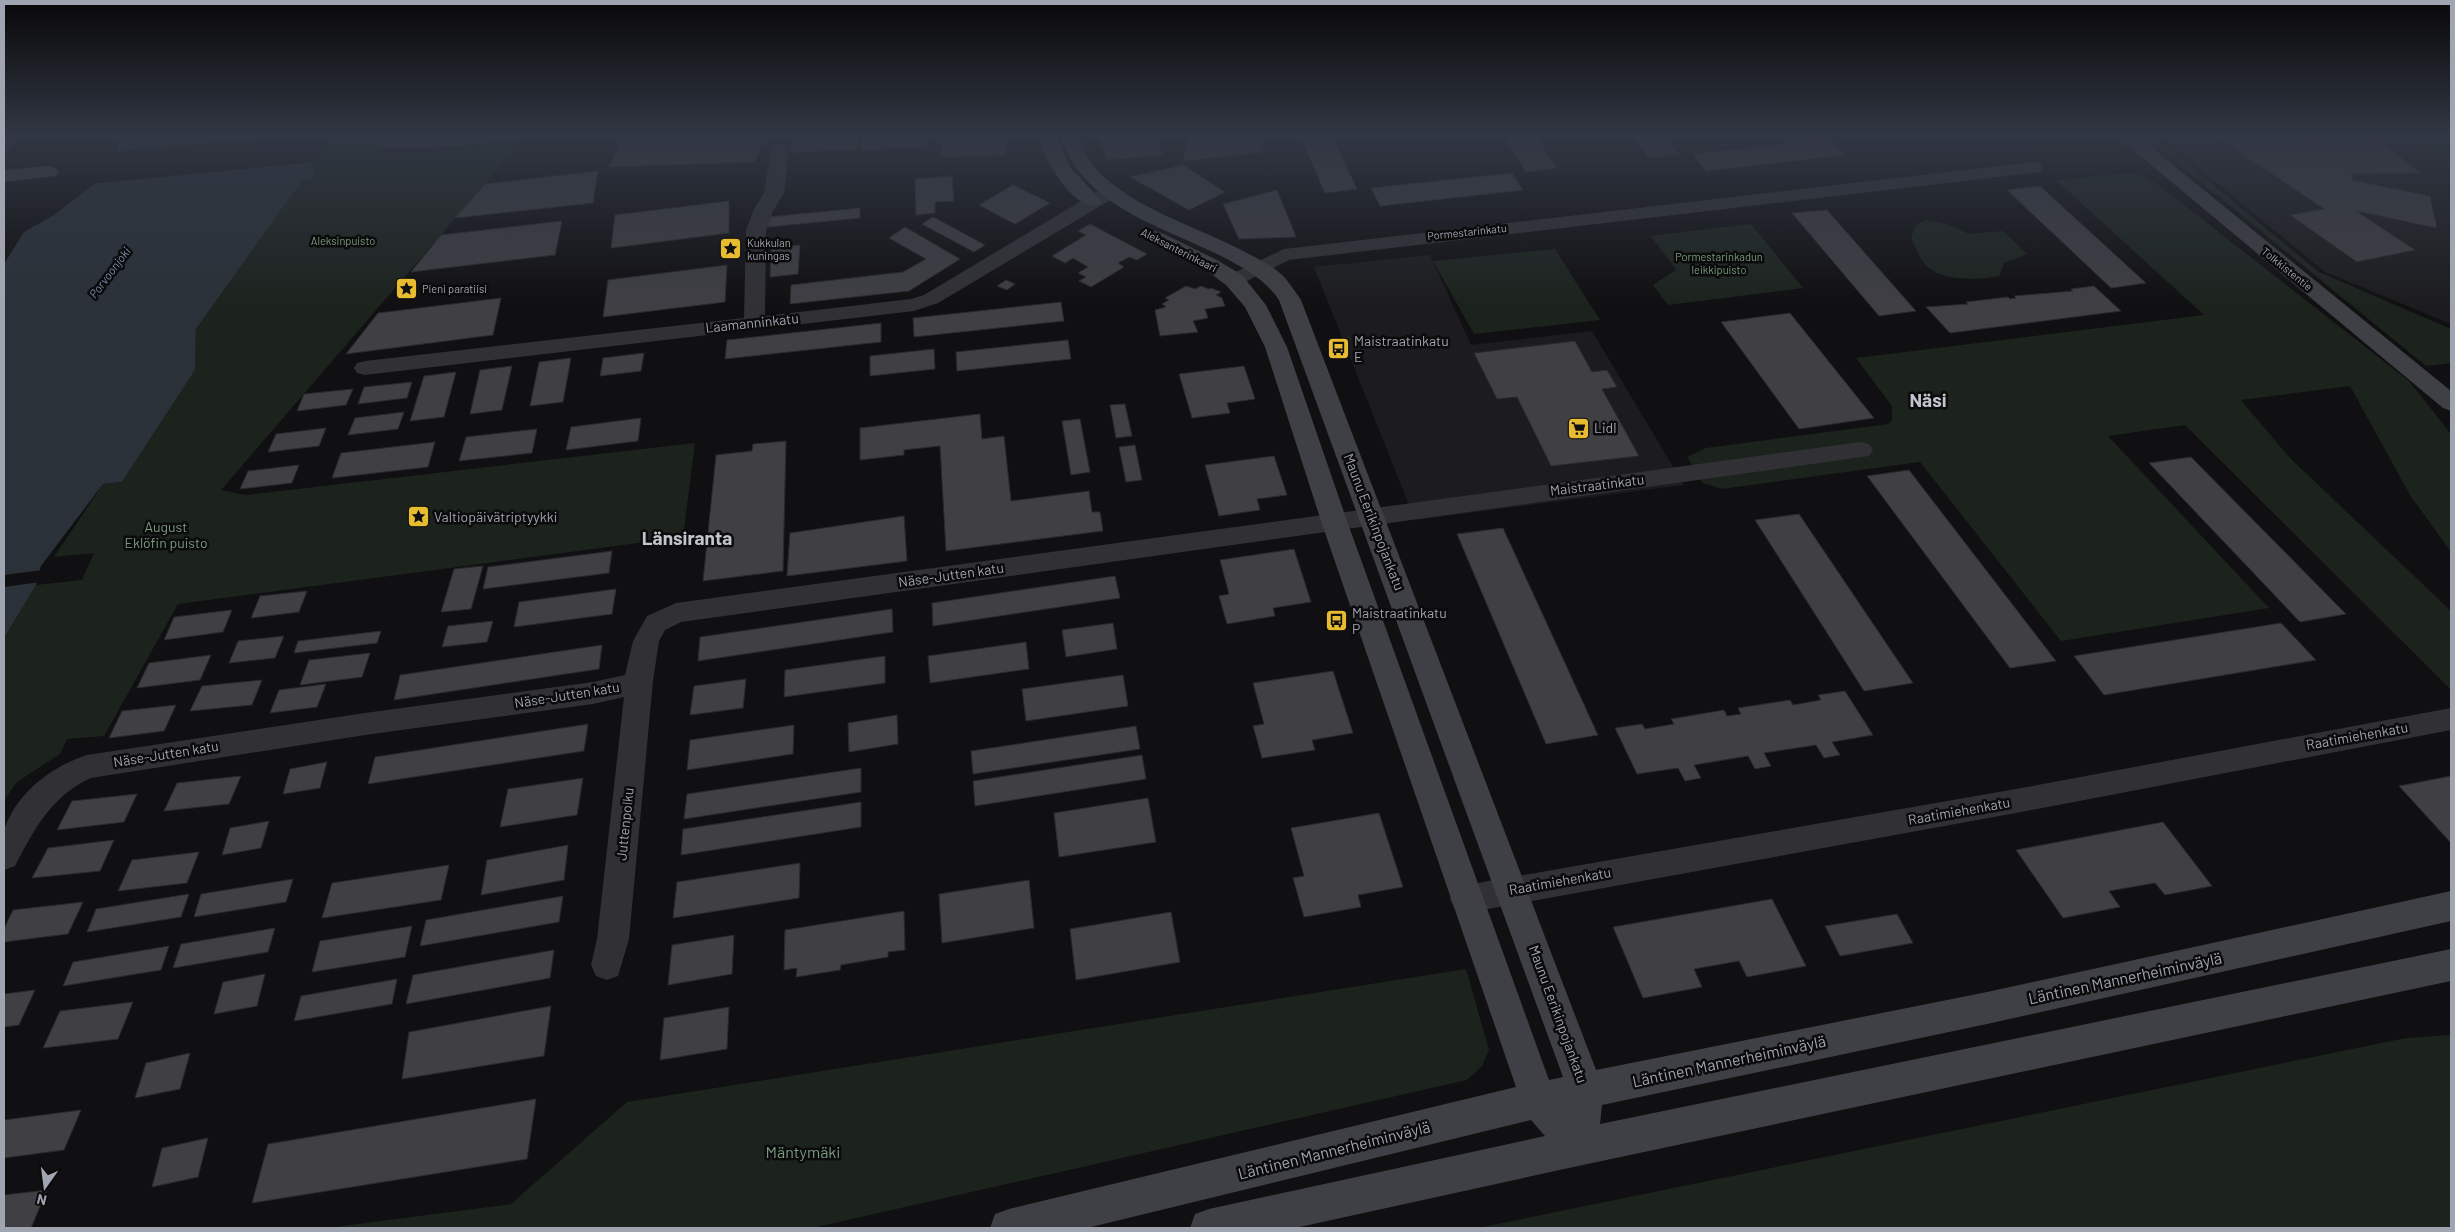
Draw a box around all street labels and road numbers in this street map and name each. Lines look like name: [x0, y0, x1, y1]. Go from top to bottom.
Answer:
street label: Pormestarinkatu: [1427, 221, 1507, 242]
street label: Aleksanterinkaari: [1139, 225, 1219, 274]
street label: Tolkkistentie: [2259, 244, 2315, 293]
street label: Laamanninkatu: [704, 309, 799, 336]
street label: Maunu Eerikinpojankatu: [1341, 451, 1408, 593]
street label: Maistraatinkatu: [1549, 470, 1645, 499]
street label: Näse-Jutten katu: [897, 559, 1005, 590]
street label: Näse-Jutten katu: [513, 678, 621, 711]
street label: Raatimiehenkatu: [2305, 718, 2409, 753]
street label: Näse-Jutten katu: [112, 737, 220, 770]
street label: Juttenpolku: [612, 786, 637, 861]
street label: Raatimiehenkatu: [1907, 793, 2011, 828]
street label: Raatimiehenkatu: [1508, 863, 1612, 898]
street label: Maunu Eerikinpojankatu: [1526, 943, 1591, 1085]
street label: Läntinen Mannerheiminväylä: [2026, 948, 2223, 1007]
street label: Läntinen Mannerheiminväylä: [1630, 1031, 1827, 1090]
street label: Läntinen Mannerheiminväylä: [1236, 1116, 1432, 1183]

